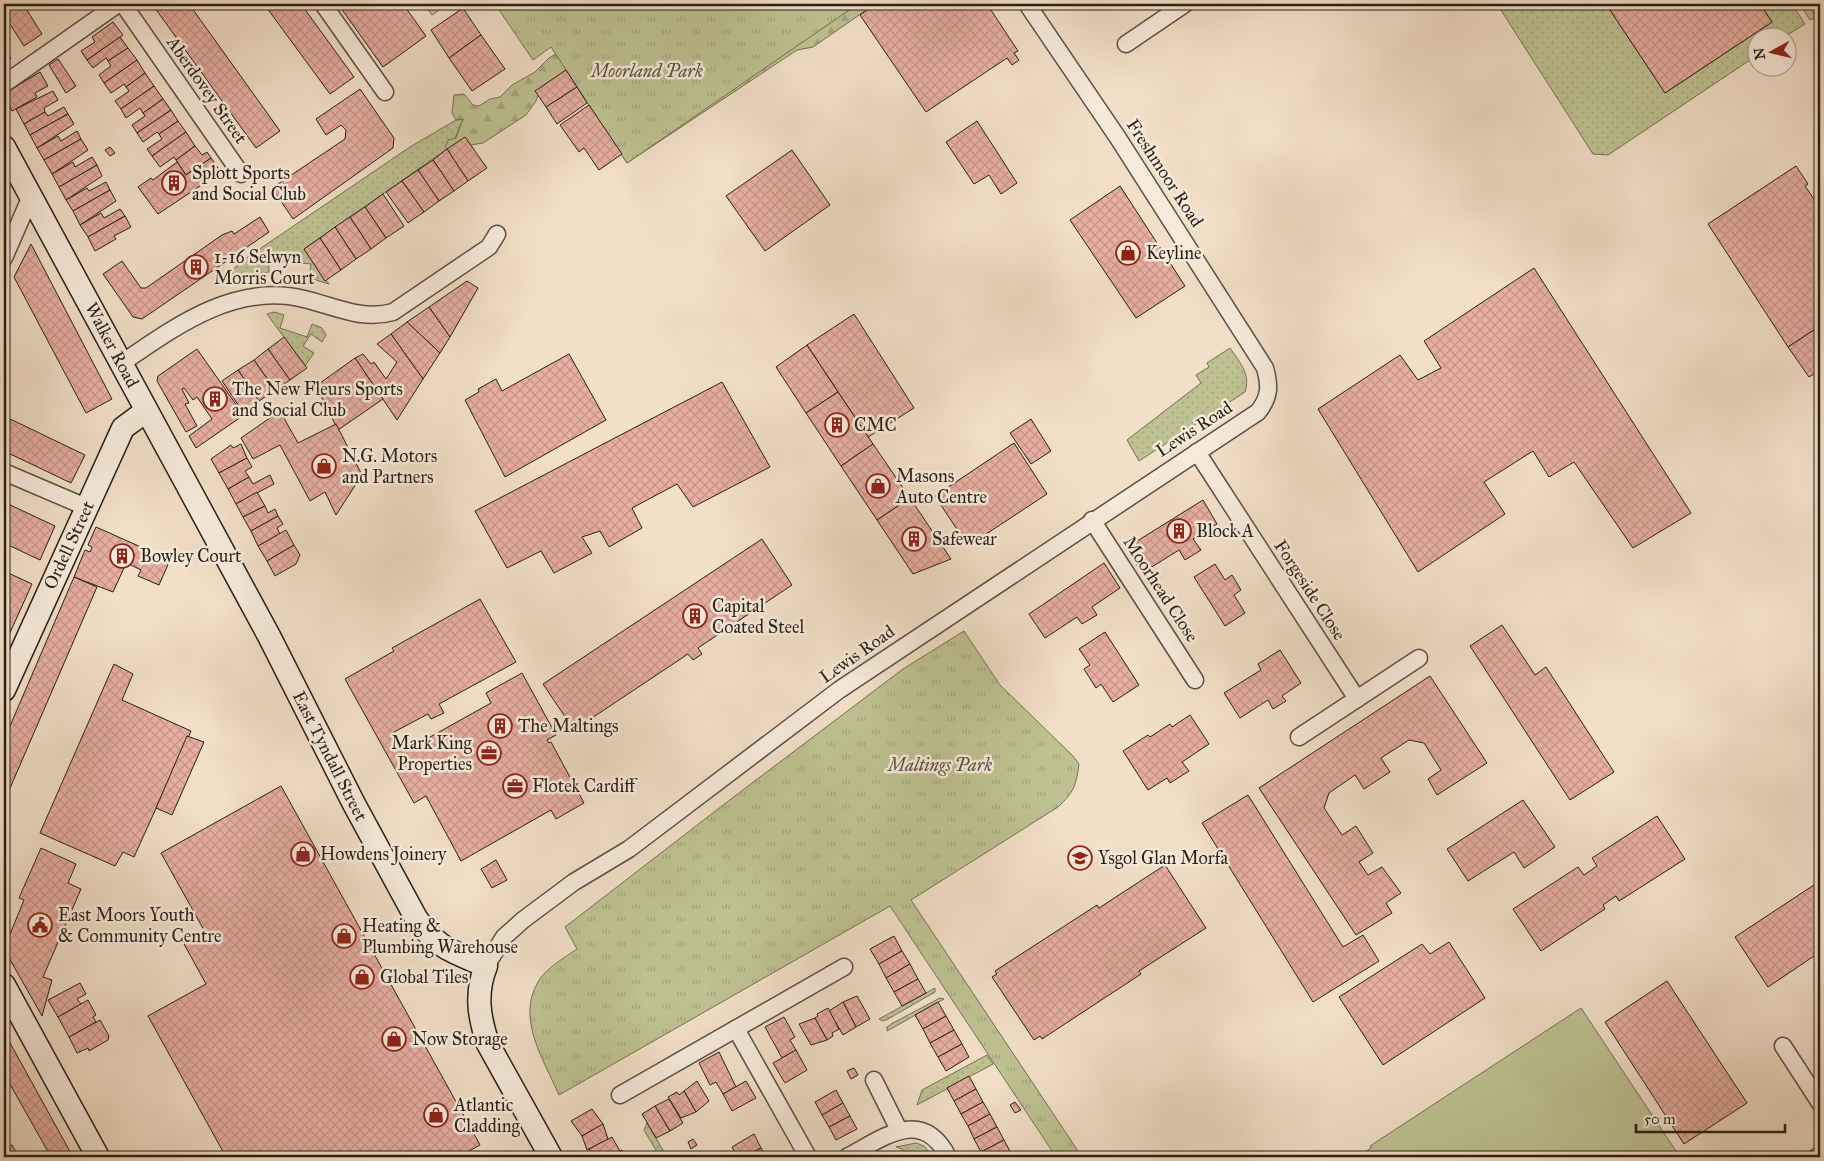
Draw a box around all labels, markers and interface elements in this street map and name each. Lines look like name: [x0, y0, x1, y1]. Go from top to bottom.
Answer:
north arrow: [1746, 28, 1796, 78]
street label: Aberdovey Street: [161, 31, 252, 148]
text: N: [1750, 47, 1769, 61]
park label: Moorland Park: [589, 60, 703, 82]
street label: Freshmoor Road: [1122, 115, 1208, 231]
place label: Splott Sports and Social Club: [192, 162, 306, 205]
building icon: Splott Sports and Social Club: [161, 170, 187, 196]
shop icon: Keyline: [1115, 240, 1141, 266]
place label: Keyline: [1146, 242, 1201, 264]
place label: 1-16 Selwyn Morris Court: [214, 246, 315, 289]
building icon: 1-16 Selwyn Morris Court: [183, 254, 209, 280]
street label: Walker Road: [80, 299, 144, 391]
place label: The New Fleurs Sports and Social Club: [232, 378, 403, 421]
building icon: The New Fleurs Sports and Social Club: [202, 386, 228, 412]
street label: Lewis Road: [1152, 396, 1236, 462]
building icon: CMC: [824, 412, 850, 438]
place label: CMC: [854, 414, 897, 436]
place label: N.G. Motors and Partners: [342, 445, 437, 488]
shop icon: N.G. Motors and Partners: [311, 453, 337, 479]
place label: Masons Auto Centre: [895, 465, 987, 508]
shop icon: Masons Auto Centre: [865, 473, 891, 499]
street label: Ordell Street: [39, 497, 99, 593]
building icon: Block A: [1166, 518, 1192, 544]
place label: Block A: [1196, 520, 1254, 542]
building icon: Safewear: [901, 526, 927, 552]
place label: Safewear: [932, 528, 997, 550]
street label: Moorhead Close: [1119, 532, 1203, 646]
street label: Forgeside Close: [1269, 536, 1351, 645]
building icon: Bowley Court: [109, 543, 135, 569]
place label: Bowley Court: [140, 545, 242, 567]
place label: Capital Coated Steel: [712, 595, 805, 638]
building icon: Capital Coated Steel: [682, 603, 708, 629]
street label: Lewis Road: [815, 620, 899, 688]
street label: East Tyndall Street: [288, 687, 372, 825]
building icon: The Maltings: [487, 713, 513, 739]
place label: The Maltings: [518, 715, 619, 738]
place label: Mark King Properties: [391, 732, 473, 775]
office icon: Mark King Properties: [476, 740, 502, 766]
park label: Maltings Park: [886, 754, 992, 776]
office icon: Flotek Cardiff: [502, 773, 528, 799]
place label: Flotek Cardiff: [532, 775, 638, 797]
shop icon: Howdens Joinery: [290, 841, 316, 867]
place label: Howdens Joinery: [320, 843, 447, 866]
school or university icon: Ysgol Glan Morfa: [1067, 845, 1093, 871]
place label: Ysgol Glan Morfa: [1098, 847, 1229, 870]
place label: East Moors Youth & Community Centre: [58, 904, 221, 947]
public building icon: East Moors Youth & Community Centre: [27, 912, 53, 938]
place label: Heating & Plumbing Warehouse: [362, 915, 518, 959]
shop icon: Heating & Plumbing Warehouse: [331, 923, 357, 949]
shop icon: Global Tiles: [349, 964, 375, 990]
place label: Global Tiles: [380, 966, 468, 988]
shop icon: Now Storage: [381, 1026, 407, 1052]
place label: Now Storage: [412, 1028, 508, 1051]
place label: Atlantic Cladding: [453, 1094, 520, 1138]
scale bar: [1636, 1101, 1785, 1133]
shop icon: Atlantic Cladding: [423, 1102, 449, 1128]
text: 50 m: [1644, 1110, 1676, 1128]

